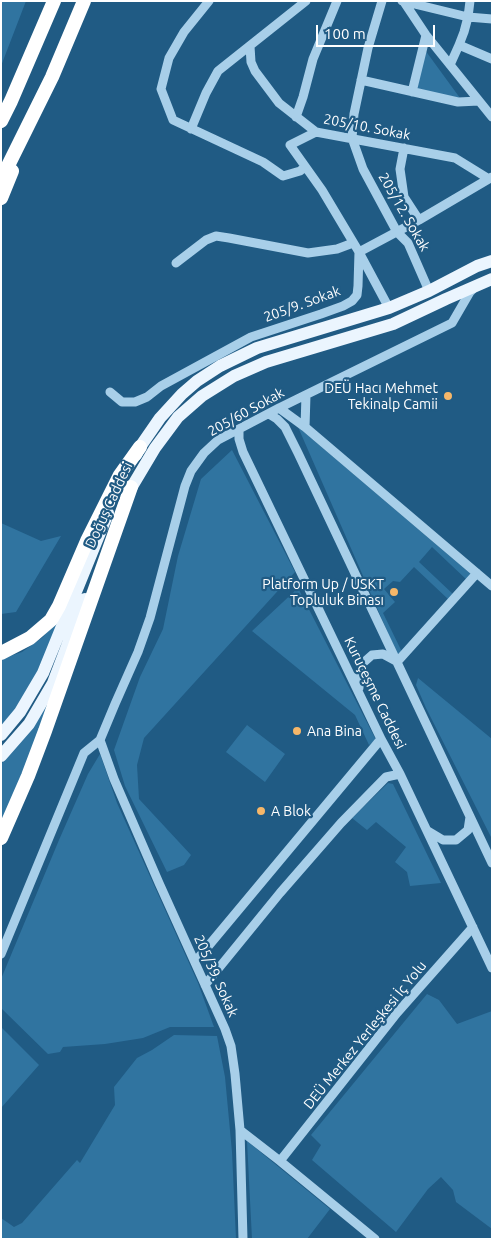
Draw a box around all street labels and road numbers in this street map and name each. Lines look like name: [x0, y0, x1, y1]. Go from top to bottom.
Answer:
street label: 205/10. Sokak: [322, 110, 412, 144]
street label: 205/12. Sokak: [375, 170, 433, 254]
street label: 205/9. Sokak: [261, 282, 343, 326]
street label: 205/60 Sokak: [205, 384, 287, 440]
street label: Doğuş Caddesi: [82, 459, 136, 551]
street label: Kuruçeşme Caddesi: [341, 634, 409, 752]
street label: 205/39. Sokak: [190, 932, 242, 1020]
street label: DEÜ Merkez Yerleşkesi İç Yolu: [300, 958, 430, 1112]

